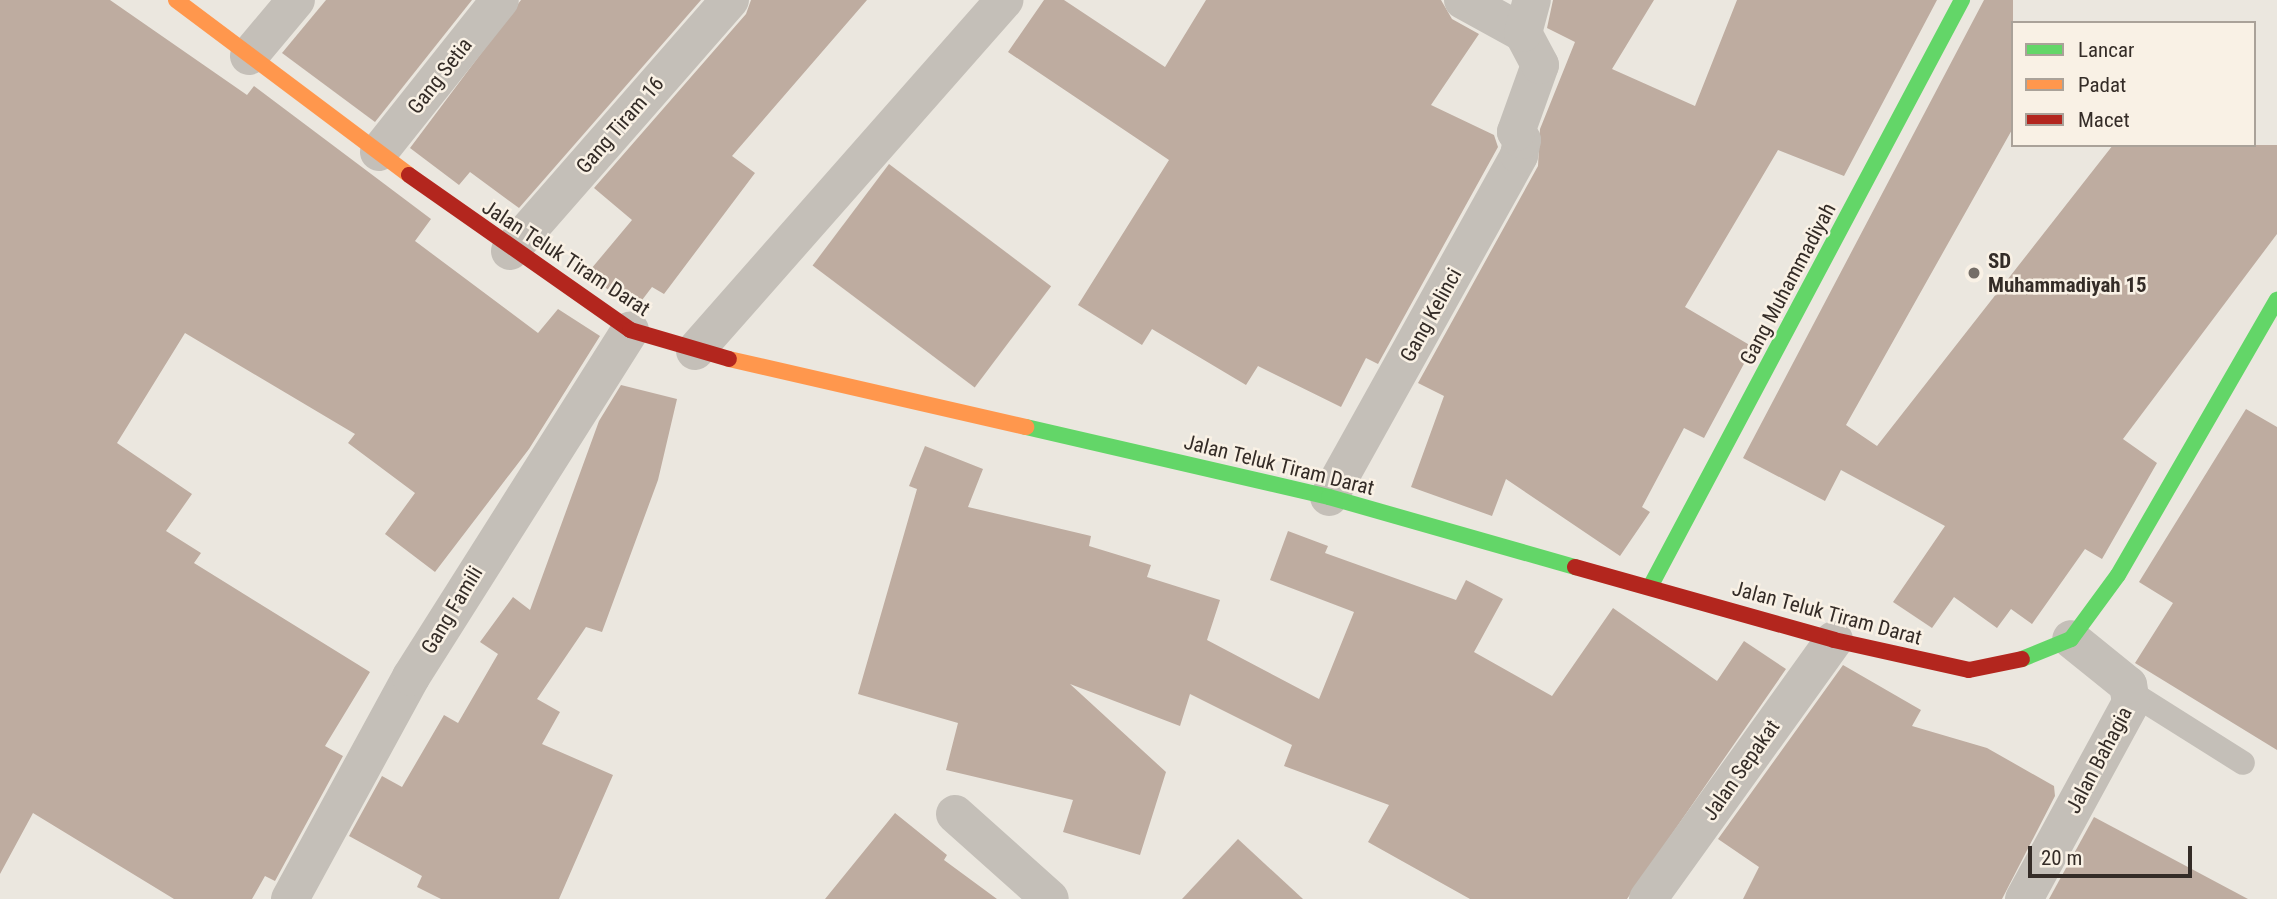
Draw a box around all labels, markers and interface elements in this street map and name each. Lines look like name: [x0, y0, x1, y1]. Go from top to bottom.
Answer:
legend: [2011, 21, 2256, 147]
street label: Gang Setia: [402, 33, 478, 119]
text: Lancar: [2078, 38, 2134, 62]
street label: Gang Tiram 16: [571, 71, 669, 179]
text: Padat: [2078, 73, 2126, 97]
text: Macet: [2078, 108, 2130, 132]
street label: Jalan Teluk Tiram Darat: [477, 194, 655, 322]
street label: Gang Muhammadiyah: [1735, 199, 1841, 369]
place label: SD Muhammadiyah 15: [1988, 248, 2147, 298]
street label: Gang Kelinci: [1395, 264, 1467, 366]
marker: SD Muhammadiyah 15: [1966, 265, 1982, 281]
street label: Jalan Teluk Tiram Darat: [1181, 429, 1377, 501]
street label: Gang Famili: [416, 562, 488, 658]
street label: Jalan Teluk Tiram Darat: [1729, 575, 1925, 651]
street label: Jalan Bahagia: [2060, 702, 2138, 818]
street label: Jalan Sepakat: [1697, 715, 1785, 825]
scale bar: [2032, 832, 2196, 876]
text: 20 m: [2041, 846, 2082, 870]

